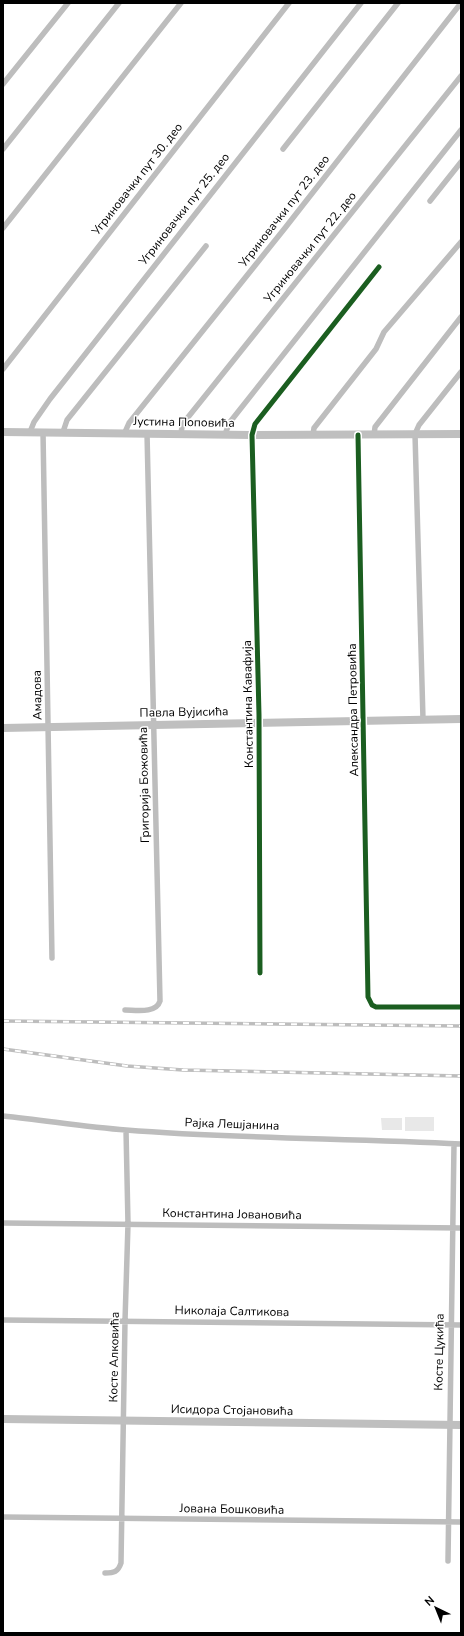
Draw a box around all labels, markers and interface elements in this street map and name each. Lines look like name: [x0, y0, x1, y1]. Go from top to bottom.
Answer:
street label: Угриновачки пут 30. део: [87, 119, 186, 239]
street label: Угриновачки пут 25. део: [134, 149, 233, 269]
street label: Угриновачки пут 23. део: [234, 151, 333, 271]
street label: Угриновачки пут 22. део: [259, 188, 360, 307]
street label: Јустина Поповића: [132, 413, 235, 431]
street label: Константина Кавафија: [239, 640, 257, 768]
street label: Александра Петровића: [344, 643, 362, 777]
street label: Амадова: [29, 670, 45, 720]
street label: Павла Вујисића: [139, 703, 229, 721]
street label: Григорија Божовића: [135, 727, 153, 843]
street label: Рајка Лешјанина: [184, 1114, 280, 1134]
street label: Константина Јовановића: [162, 1205, 302, 1223]
street label: Николаја Салтикова: [174, 1302, 290, 1320]
street label: Косте Алковића: [105, 1312, 123, 1402]
street label: Косте Цукића: [430, 1313, 448, 1391]
street label: Исидора Стојановића: [171, 1401, 293, 1419]
street label: Јована Бошковића: [179, 1500, 284, 1518]
north arrow: [416, 1588, 456, 1628]
text: N: [421, 1593, 438, 1609]

